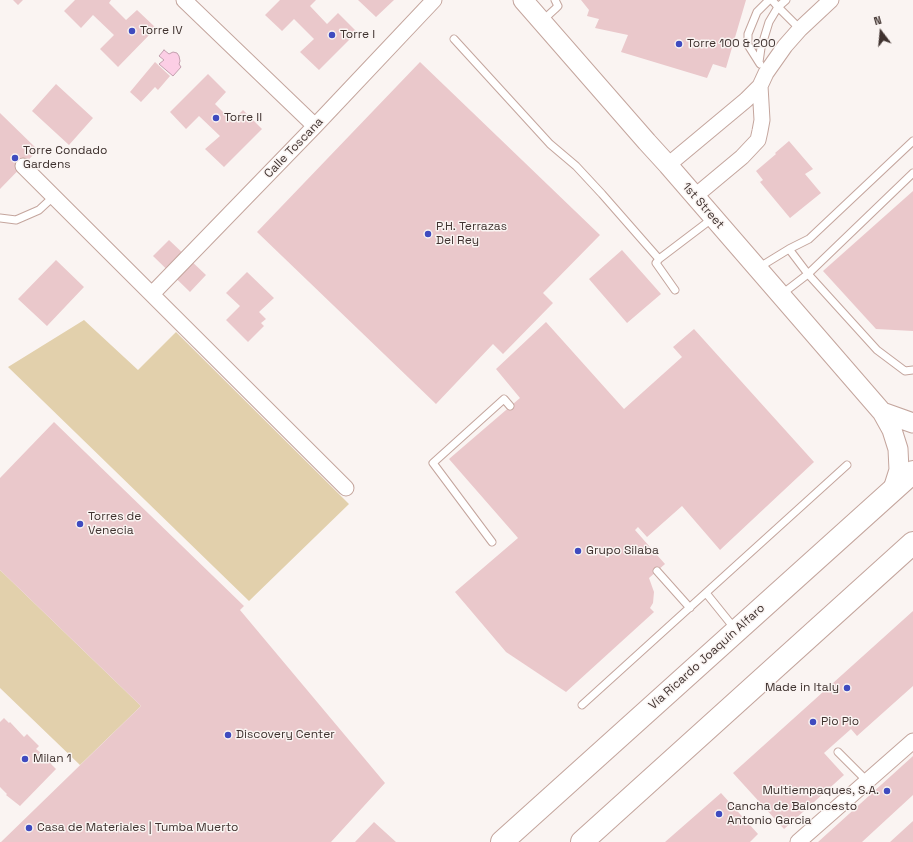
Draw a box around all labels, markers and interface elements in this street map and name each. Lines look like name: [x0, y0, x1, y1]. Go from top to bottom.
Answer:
north arrow: [861, 12, 901, 52]
text: N: [872, 13, 883, 28]
place label: Torre IV: [140, 24, 183, 38]
marker: Torre IV: [127, 26, 137, 36]
place label: Torre I: [340, 28, 375, 42]
marker: Torre I: [327, 30, 337, 40]
place label: Torre 100 & 200: [687, 37, 776, 51]
marker: Torre 100 & 200: [674, 39, 684, 49]
place label: Torre II: [224, 111, 262, 125]
marker: Torre II: [211, 113, 221, 123]
street label: Calle Toscana: [262, 115, 326, 181]
place label: Torre Condado Gardens: [23, 144, 107, 172]
marker: Torre Condado Gardens: [10, 153, 20, 163]
street label: 1st Street: [679, 180, 727, 232]
place label: P.H. Terrazas Del Rey: [436, 220, 507, 248]
marker: P.H. Terrazas Del Rey: [423, 229, 433, 239]
place label: Torres de Venecia: [88, 510, 141, 538]
marker: Torres de Venecia: [75, 519, 85, 529]
place label: Grupo Silaba: [586, 544, 659, 558]
marker: Grupo Silaba: [573, 546, 583, 556]
street label: Vía Ricardo Joaquín Alfaro: [646, 601, 768, 713]
place label: Made in Italy: [765, 681, 839, 695]
marker: Made in Italy: [842, 683, 852, 693]
place label: Pio Pio: [821, 715, 859, 729]
marker: Pio Pio: [808, 717, 818, 727]
place label: Discovery Center: [236, 728, 335, 742]
marker: Discovery Center: [223, 730, 233, 740]
place label: Milan 1: [33, 752, 72, 766]
marker: Milan 1: [20, 754, 30, 764]
place label: Multiempaques, S.A.: [762, 784, 879, 798]
marker: Multiempaques, S.A.: [882, 786, 892, 796]
place label: Cancha de Baloncesto Antonio Garcia: [727, 800, 857, 828]
marker: Cancha de Baloncesto Antonio Garcia: [714, 809, 724, 819]
place label: Casa de Materiales | Tumba Muerto: [37, 821, 238, 835]
marker: Casa de Materiales | Tumba Muerto: [24, 823, 34, 833]

